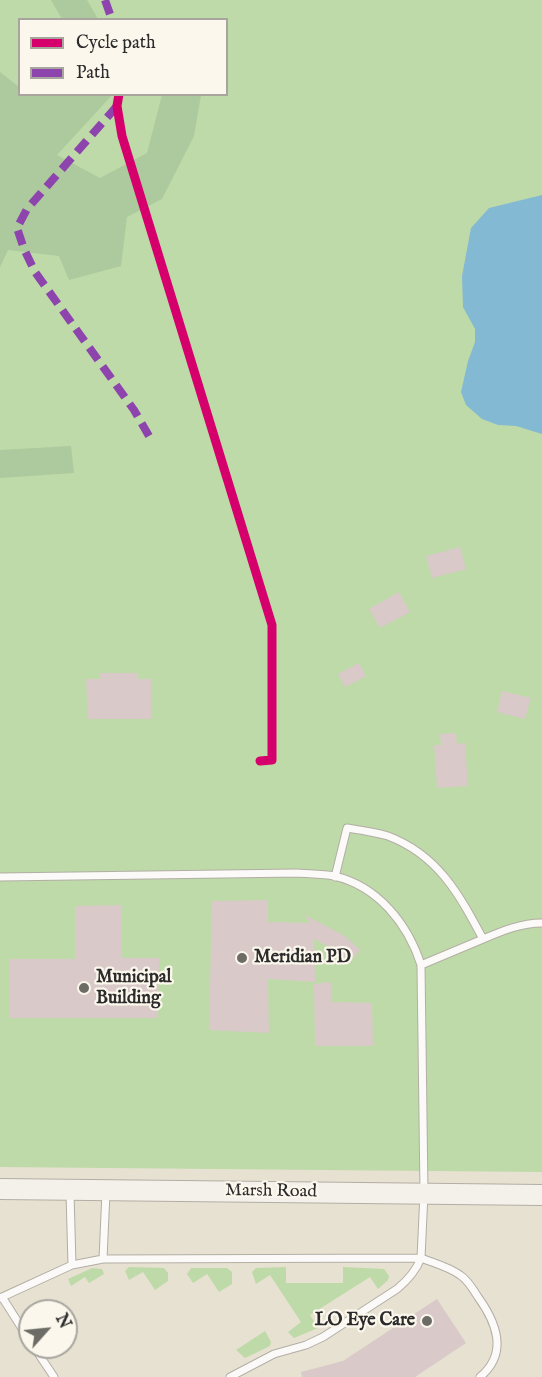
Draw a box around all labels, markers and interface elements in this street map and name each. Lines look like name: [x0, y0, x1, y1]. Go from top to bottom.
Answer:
legend: [18, 18, 228, 96]
text: Cycle path: [76, 32, 156, 55]
text: Path: [76, 62, 110, 85]
place label: Meridian PD: [254, 947, 351, 969]
marker: Meridian PD: [235, 951, 249, 965]
place label: Municipal Building: [96, 967, 171, 1010]
marker: Municipal Building: [77, 981, 91, 995]
street label: Marsh Road: [225, 1180, 317, 1204]
north arrow: [18, 1299, 78, 1359]
place label: LO Eye Care: [315, 1310, 415, 1332]
text: N: [50, 1311, 74, 1332]
marker: LO Eye Care: [420, 1314, 434, 1328]

